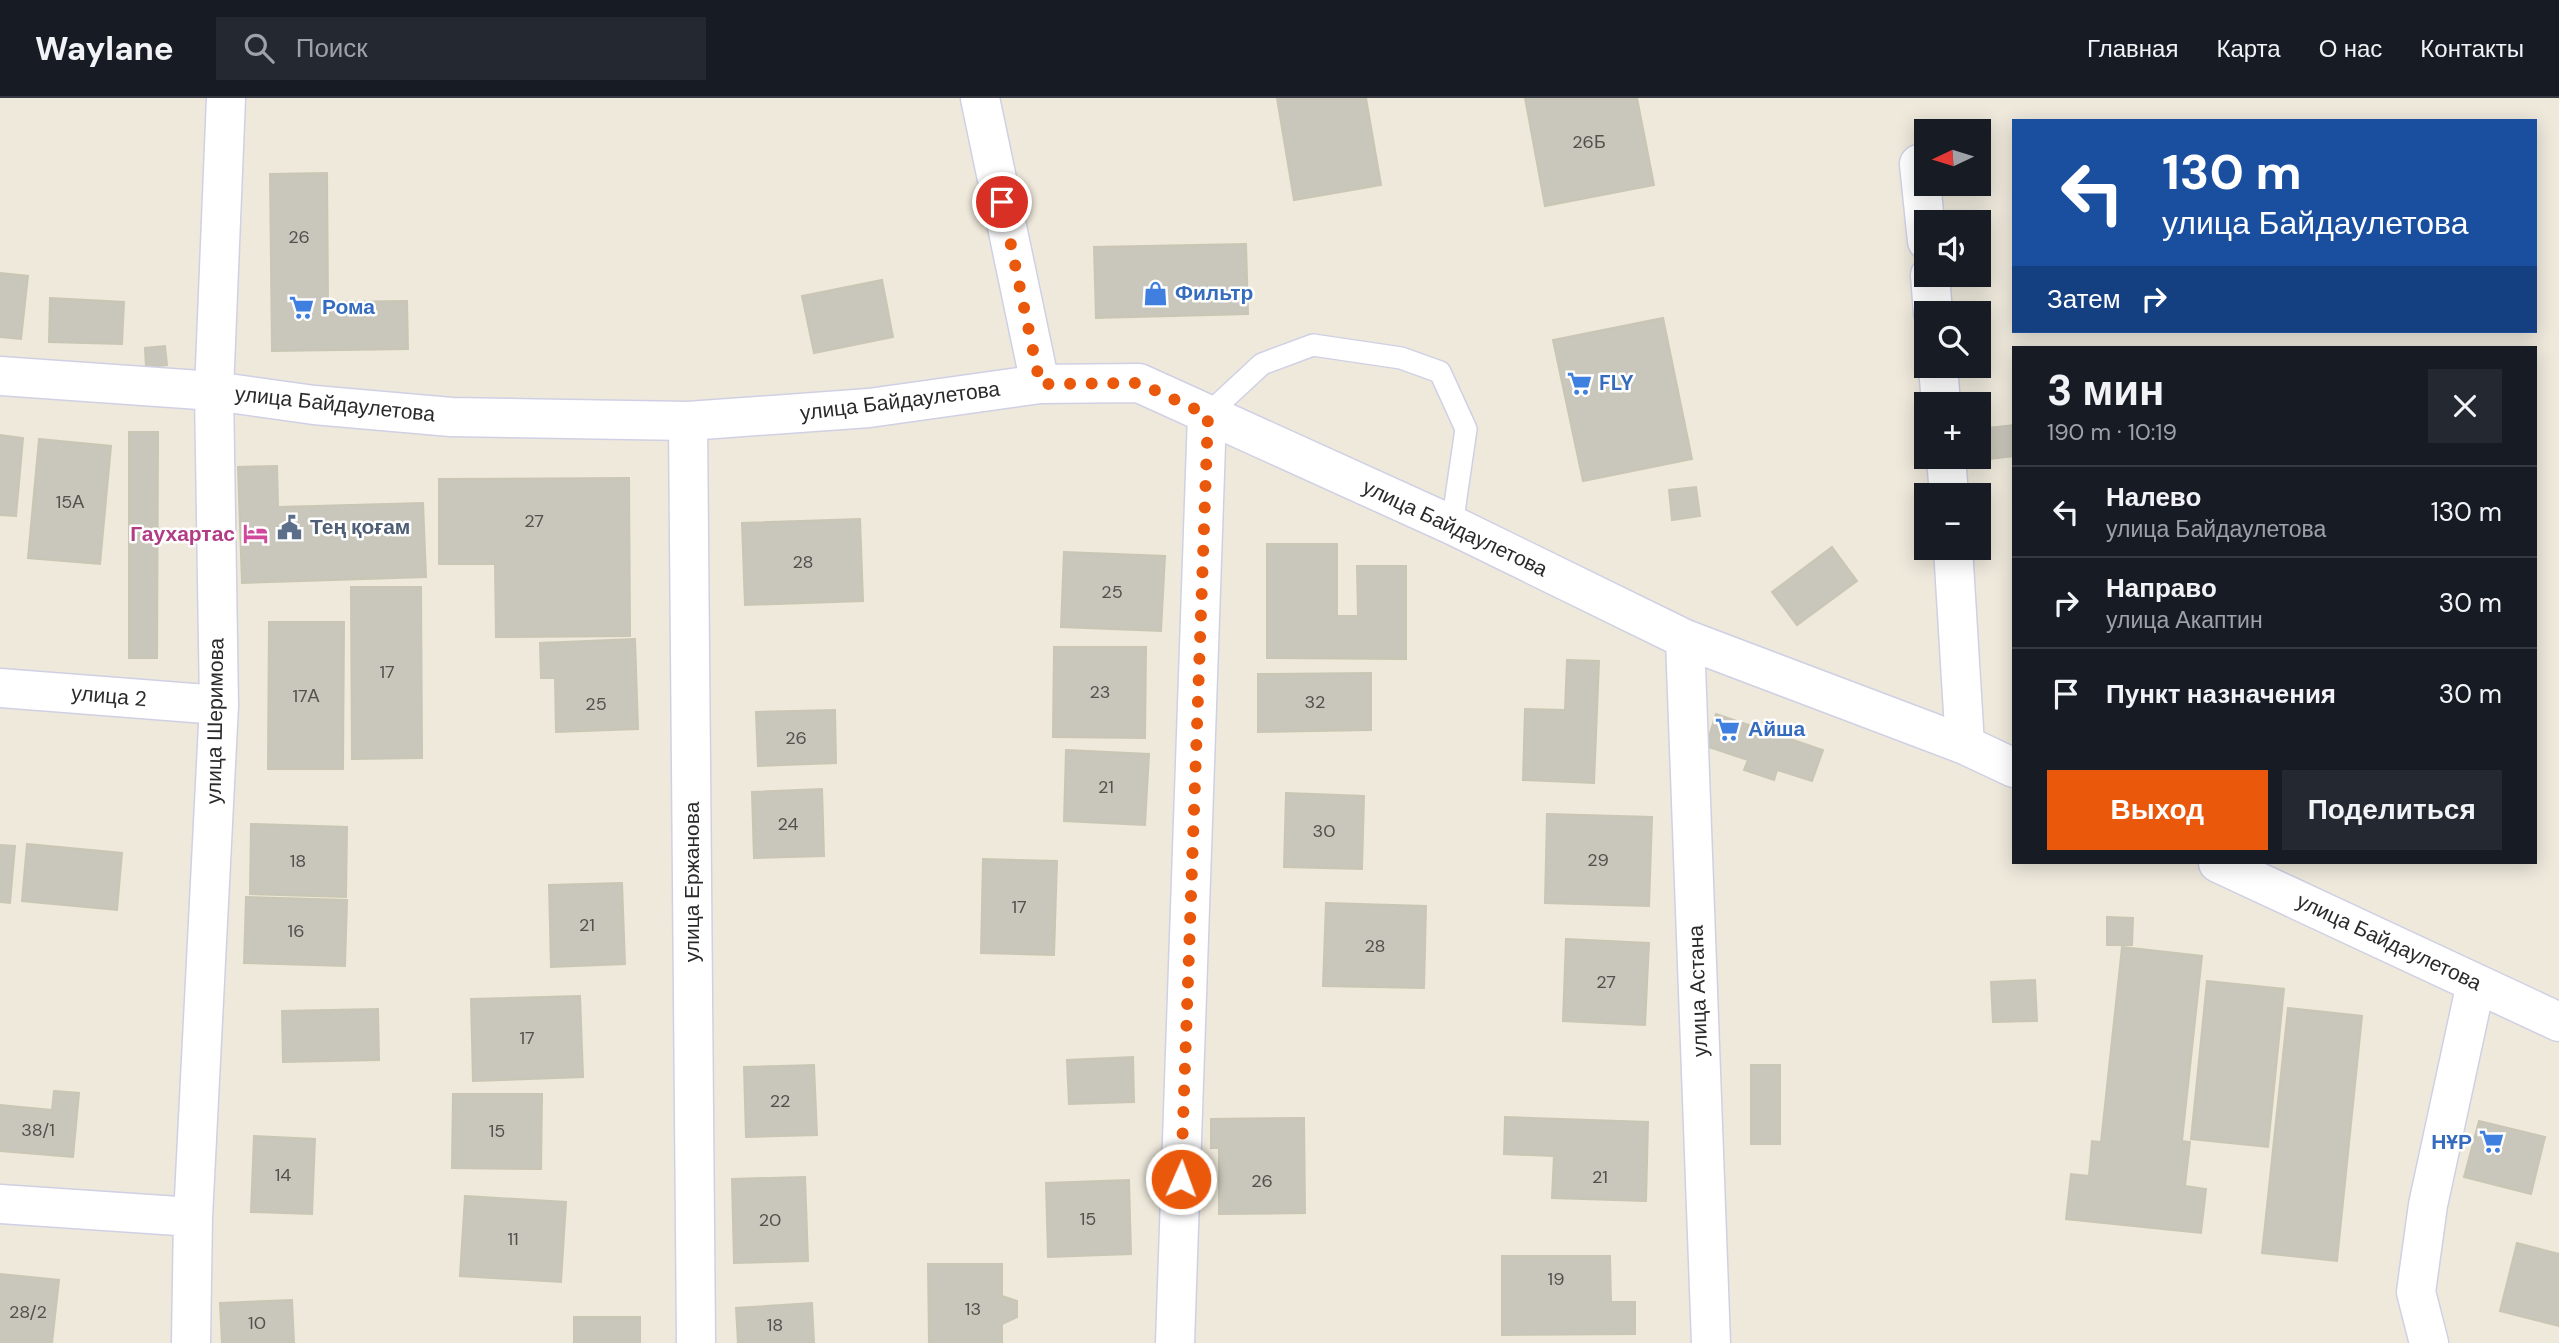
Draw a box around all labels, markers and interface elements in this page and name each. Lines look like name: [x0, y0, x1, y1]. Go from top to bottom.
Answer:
search box: [216, 17, 706, 80]
text: Waylane: [35, 27, 174, 70]
icon: search: [240, 29, 278, 67]
text: Поиск: [296, 31, 368, 65]
text: Главная: [2087, 33, 2178, 64]
text: Карта: [2216, 33, 2281, 64]
text: О нас: [2319, 33, 2382, 64]
text: Контакты: [2420, 33, 2524, 64]
north arrow: [1914, 119, 1992, 196]
map controls: [1914, 119, 1991, 560]
house number: 26Б: [1572, 130, 1606, 154]
text: 130 m: [2162, 140, 2302, 204]
icon: left: [2047, 147, 2138, 238]
pin: [972, 172, 1032, 232]
icon: arrive: [983, 183, 1021, 221]
text: улица Байдаулетова: [2162, 202, 2469, 244]
button: sound: [1914, 210, 1991, 287]
house number: 26: [288, 225, 310, 249]
shop icon: Фильтр: [1141, 279, 1169, 307]
place label: Фильтр: [1175, 279, 1253, 307]
icon: right: [2135, 280, 2173, 318]
text: Затем: [2047, 282, 2121, 316]
supermarket icon: Рома: [288, 293, 316, 321]
place label: Рома: [322, 293, 375, 321]
button: search: [1914, 301, 1991, 378]
text: 3 мин: [2047, 363, 2164, 418]
supermarket icon: FLY: [1565, 369, 1593, 397]
place label: FLY: [1599, 369, 1634, 397]
button: close: [2428, 369, 2502, 443]
street label: улица Байдаулетова: [798, 375, 1002, 427]
street label: улица Байдаулетова: [234, 380, 437, 428]
button: +: [1914, 392, 1991, 469]
text: 190 m · 10:19: [2047, 417, 2177, 447]
street label: улица Байдаулетова: [1358, 473, 1552, 583]
text: Налево: [2106, 480, 2201, 514]
button: −: [1914, 483, 1991, 560]
house number: 15А: [56, 490, 84, 514]
icon: left: [2047, 493, 2085, 531]
text: 130 m: [2431, 495, 2502, 529]
house number: 27: [524, 509, 544, 533]
public building icon: Тең қоғам: [276, 513, 304, 541]
place label: Тең қоғам: [310, 513, 410, 541]
text: улица Байдаулетова: [2106, 514, 2326, 544]
place label: Гаухартас: [130, 520, 235, 548]
hotel icon: Гаухартас: [241, 520, 269, 548]
house number: 28: [792, 550, 814, 574]
text: Направо: [2106, 571, 2217, 605]
house number: 25: [1101, 580, 1123, 604]
icon: right: [2047, 584, 2085, 622]
text: 30 m: [2439, 586, 2502, 620]
text: улица Акаптин: [2106, 605, 2263, 635]
street label: улица Шеримова: [200, 637, 230, 804]
house number: 17: [379, 660, 395, 684]
icon: arrive: [2047, 675, 2085, 713]
text: Пункт назначения: [2106, 677, 2336, 711]
text: 30 m: [2439, 677, 2502, 711]
street label: улица 2: [70, 679, 148, 713]
house number: 23: [1089, 680, 1111, 704]
house number: 17А: [292, 684, 320, 708]
house number: 32: [1304, 690, 1326, 714]
house number: 25: [585, 692, 607, 716]
supermarket icon: Айша: [1714, 715, 1742, 743]
place label: Айша: [1748, 715, 1806, 743]
house number: 26: [785, 726, 807, 750]
button: Выход: [2047, 770, 2268, 850]
button: Поделиться: [2282, 770, 2502, 850]
house number: 21: [1098, 775, 1114, 799]
street label: улица Ержанова: [678, 801, 706, 962]
house number: 24: [778, 812, 799, 836]
house number: 30: [1313, 819, 1335, 843]
house number: 29: [1587, 848, 1609, 872]
house number: 18: [290, 849, 306, 873]
street label: улица Байдаулетова: [2292, 887, 2486, 997]
house number: 17: [1011, 895, 1027, 919]
house number: 21: [579, 913, 595, 937]
house number: 16: [288, 919, 304, 943]
street label: улица Астана: [1682, 924, 1714, 1058]
house number: 28: [1364, 934, 1386, 958]
house number: 27: [1596, 970, 1616, 994]
house number: 17: [519, 1026, 535, 1050]
house number: 22: [770, 1089, 790, 1113]
house number: 38/1: [21, 1118, 55, 1142]
house number: 15: [489, 1119, 505, 1143]
place label: НҰР: [2431, 1128, 2472, 1156]
supermarket icon: НҰР: [2478, 1128, 2506, 1156]
position arrow: [1144, 1142, 1218, 1216]
house number: 14: [275, 1163, 291, 1187]
house number: 21: [1592, 1165, 1608, 1189]
house number: 26: [1251, 1169, 1273, 1193]
house number: 15: [1080, 1207, 1096, 1231]
house number: 20: [759, 1208, 781, 1232]
house number: 11: [507, 1227, 519, 1251]
house number: 19: [1548, 1267, 1564, 1291]
house number: 13: [965, 1297, 981, 1321]
house number: 28/2: [9, 1300, 47, 1324]
house number: 10: [248, 1311, 266, 1335]
house number: 18: [767, 1313, 783, 1337]

